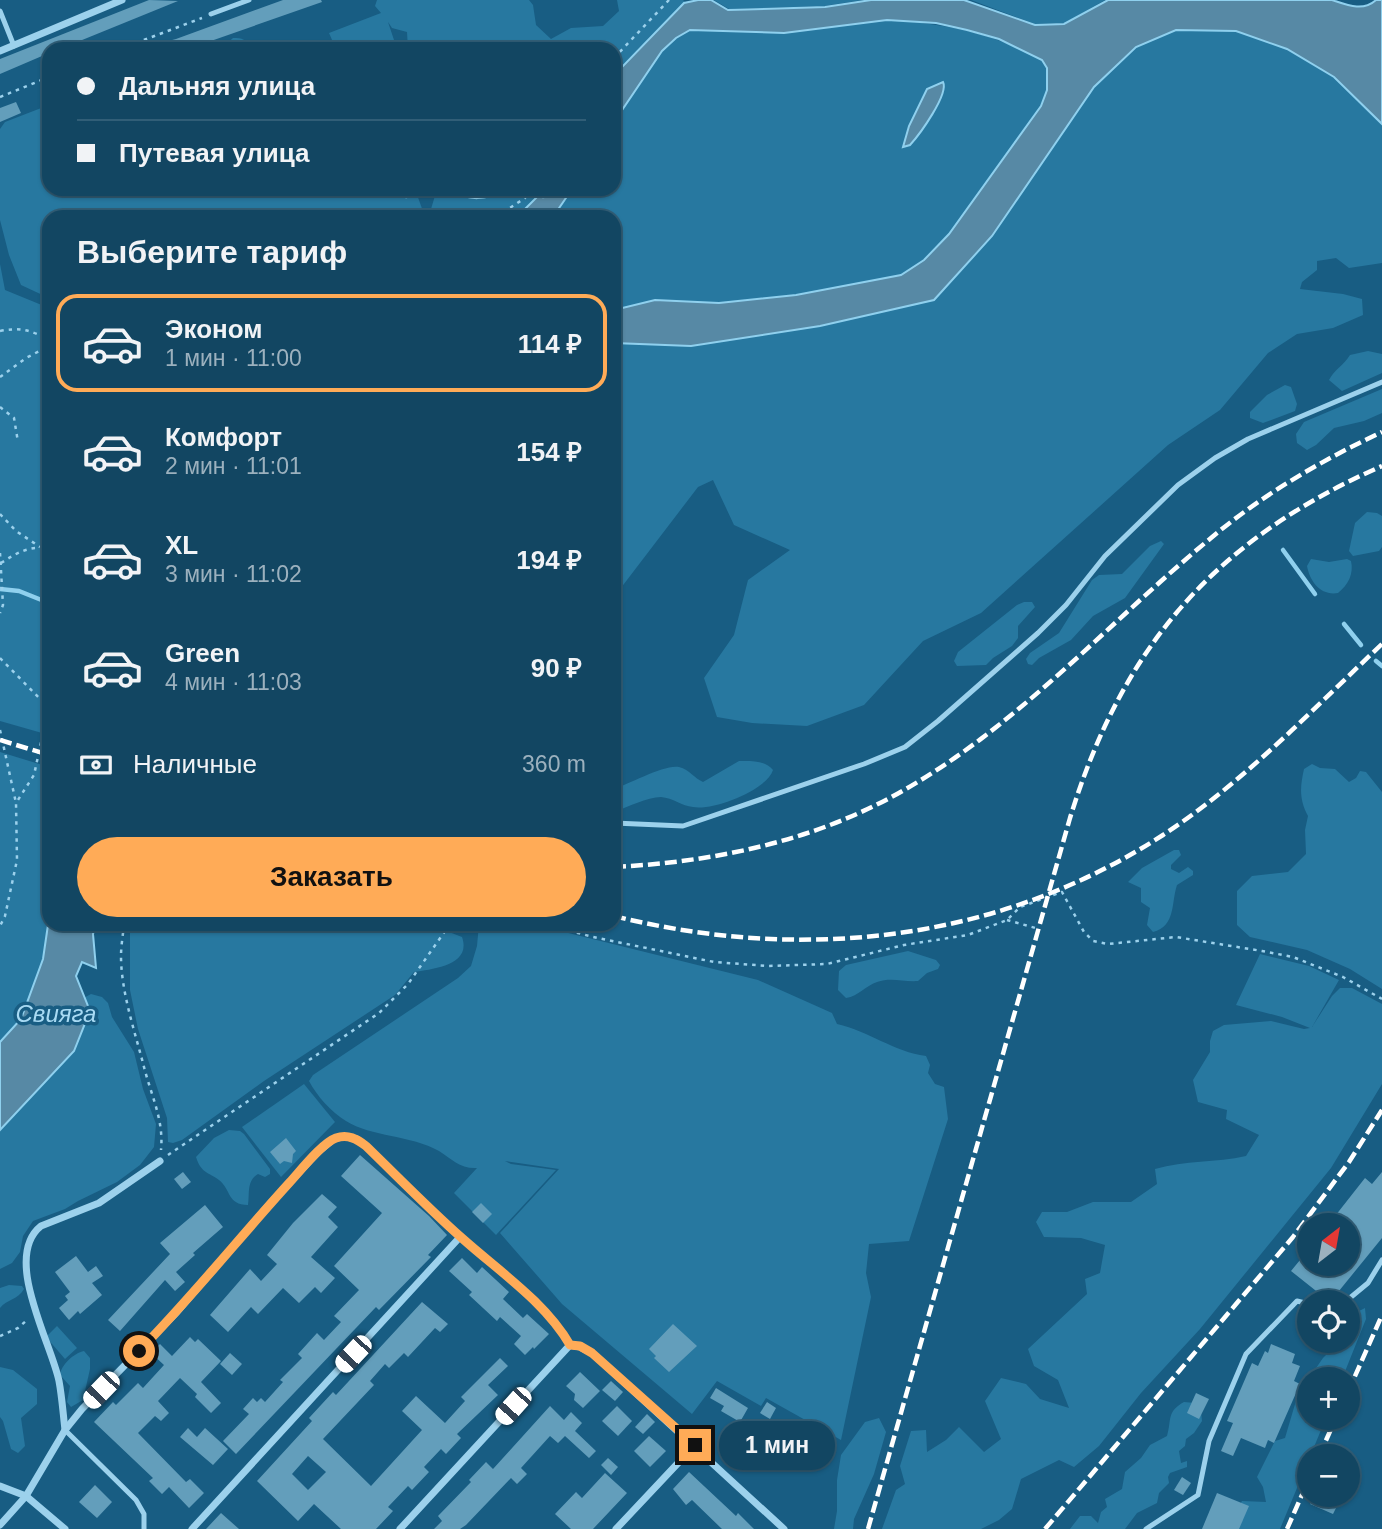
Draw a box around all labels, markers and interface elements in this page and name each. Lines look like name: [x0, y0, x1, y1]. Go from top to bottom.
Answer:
text: Дальняя улица: [119, 71, 315, 101]
text: Путевая улица: [119, 138, 310, 168]
text: Выберите тариф: [77, 234, 347, 270]
icon: car: [81, 312, 144, 375]
text: Эконом: [165, 314, 263, 344]
text: 114 ₽: [518, 329, 582, 359]
text: 1 мин · 11:00: [165, 345, 302, 371]
icon: car: [81, 420, 144, 483]
text: Комфорт: [165, 422, 282, 452]
text: 154 ₽: [516, 437, 582, 467]
text: 2 мин · 11:01: [165, 453, 302, 479]
icon: car: [81, 528, 144, 591]
text: XL: [165, 530, 198, 560]
text: 194 ₽: [516, 545, 582, 575]
text: 3 мин · 11:02: [165, 561, 302, 587]
icon: car: [81, 636, 144, 699]
text: Green: [165, 638, 240, 668]
text: 90 ₽: [531, 653, 582, 683]
text: 4 мин · 11:03: [165, 669, 302, 695]
icon: cash: [77, 746, 115, 784]
text: Наличные: [133, 749, 257, 779]
text: 360 m: [522, 751, 586, 777]
button: Заказать: [77, 837, 586, 917]
water label: Свияга: [16, 1000, 96, 1027]
north arrow: [1297, 1213, 1360, 1276]
map controls: [1297, 1213, 1360, 1507]
button: locate: [1297, 1290, 1360, 1353]
car: [331, 1331, 376, 1377]
route start: [123, 1335, 155, 1367]
button: +: [1297, 1367, 1360, 1430]
car: [79, 1368, 124, 1412]
car: [492, 1383, 535, 1429]
callout: 1 мин: [720, 1420, 835, 1470]
route end: [679, 1429, 711, 1461]
text: 1 мин: [745, 1432, 809, 1458]
button: −: [1297, 1444, 1360, 1507]

